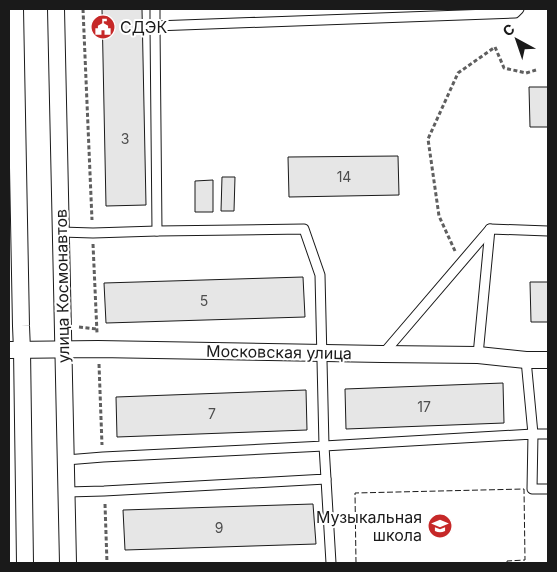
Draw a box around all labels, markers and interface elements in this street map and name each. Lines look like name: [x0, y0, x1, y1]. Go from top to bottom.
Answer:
public building icon: СДЭК: [90, 14, 116, 40]
north arrow: [492, 15, 542, 65]
place label: СДЭК: [120, 17, 167, 37]
text: С: [499, 20, 518, 39]
house number: 3: [121, 130, 129, 147]
house number: 14: [337, 168, 351, 185]
street label: улица Космонавтов: [51, 209, 73, 363]
house number: 5: [200, 292, 208, 309]
street label: Московская улица: [206, 341, 352, 363]
house number: 17: [417, 398, 431, 415]
house number: 7: [208, 405, 216, 422]
place label: Музыкальная школа: [316, 507, 422, 545]
school or university icon: Музыкальная школа: [427, 513, 453, 539]
house number: 9: [215, 519, 223, 536]

